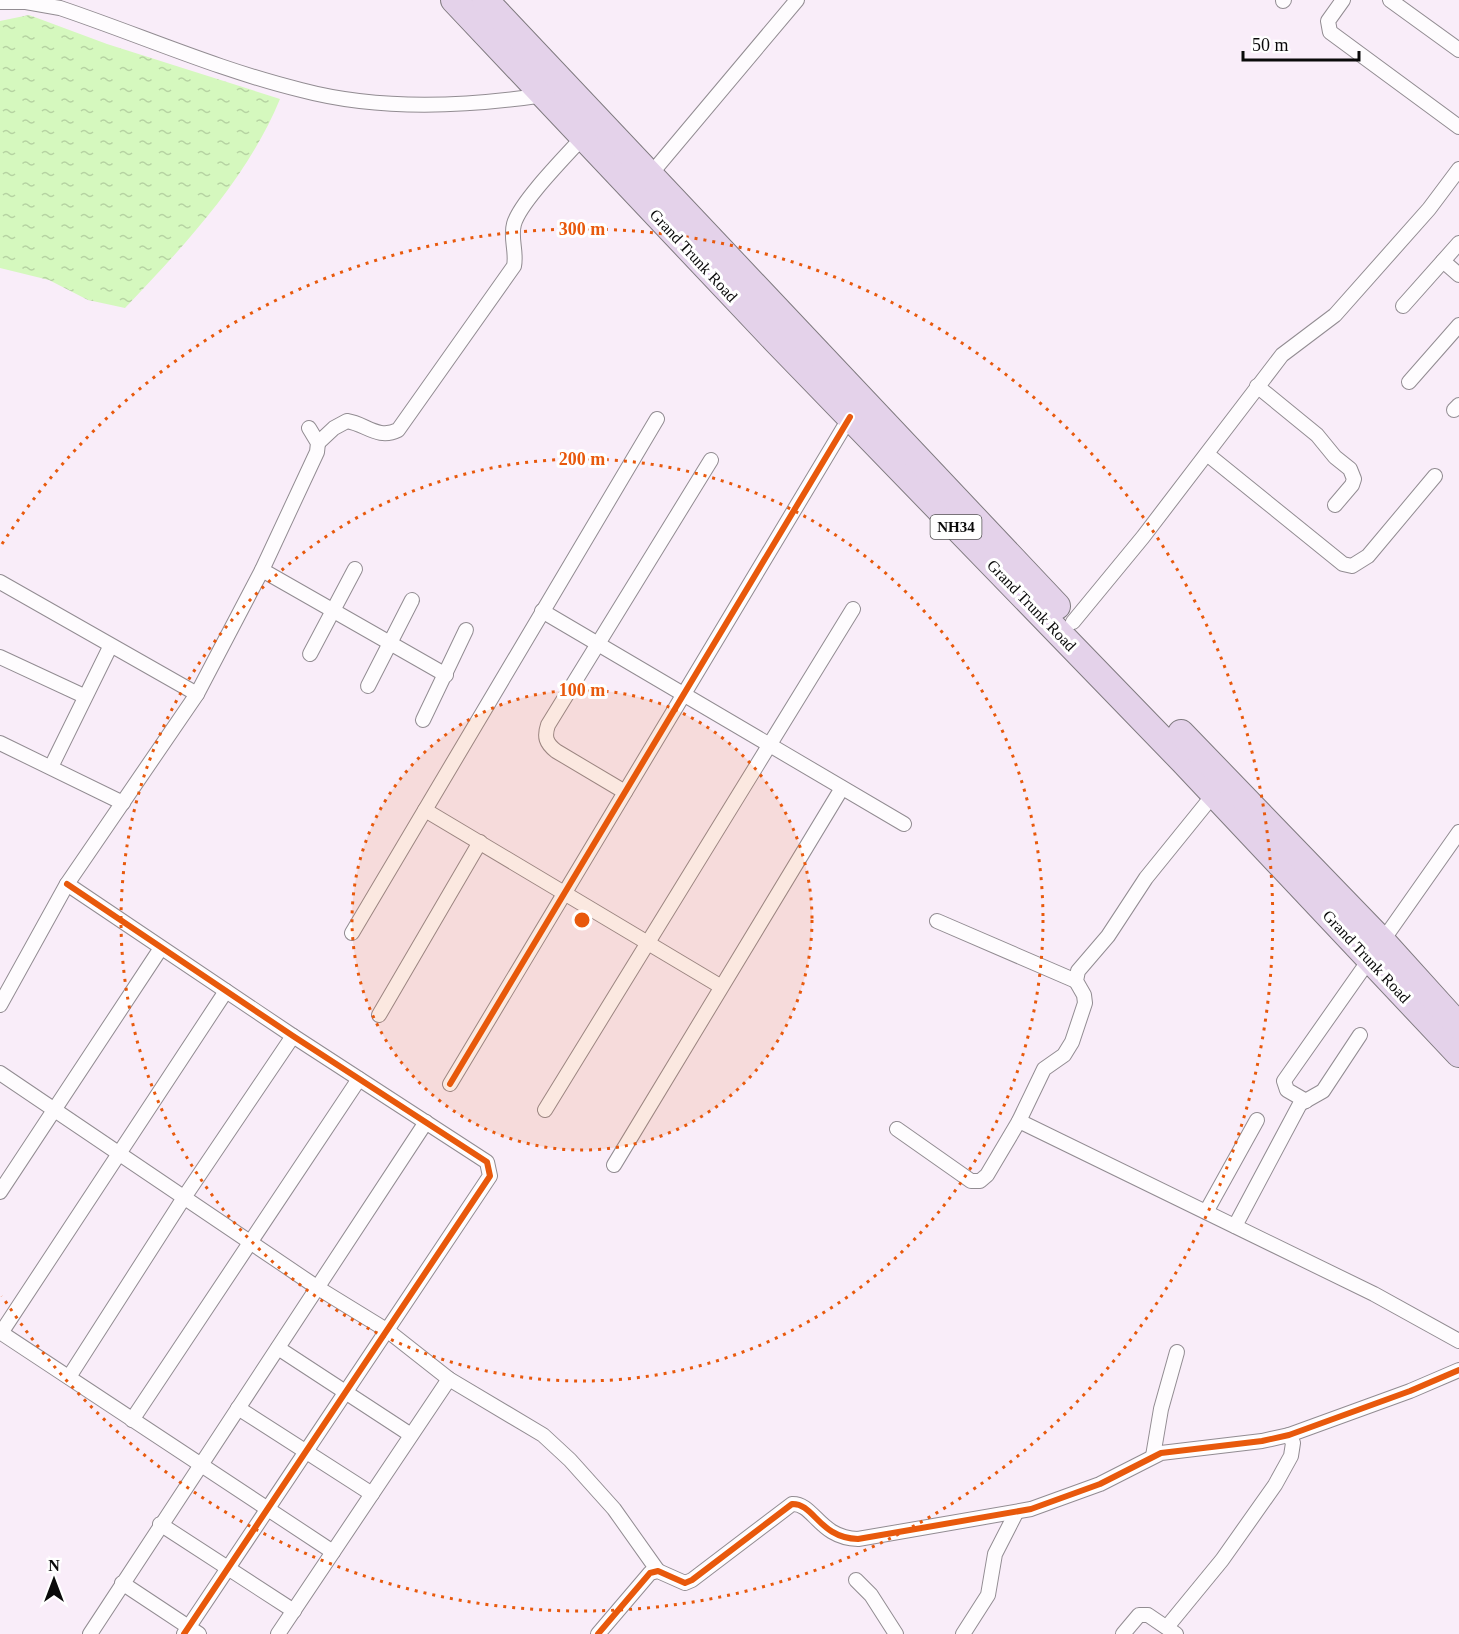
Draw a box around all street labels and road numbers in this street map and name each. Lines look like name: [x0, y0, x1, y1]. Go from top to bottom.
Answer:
street label: Grand Trunk Road: [646, 206, 741, 305]
road number: NH34: [930, 515, 982, 539]
street label: Grand Trunk Road: [984, 556, 1079, 654]
street label: Grand Trunk Road: [1319, 907, 1414, 1006]

